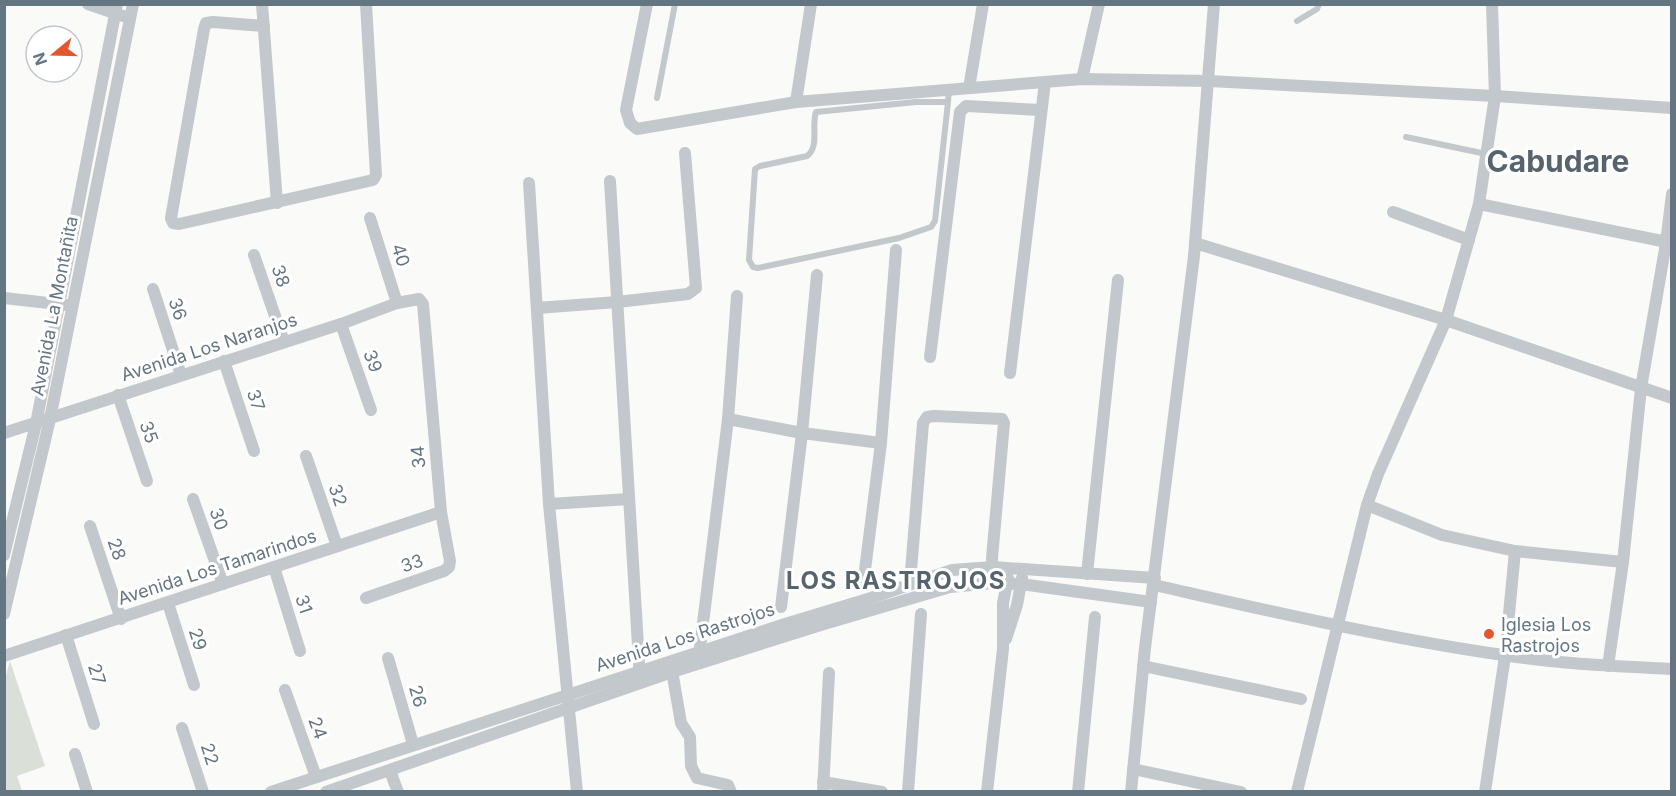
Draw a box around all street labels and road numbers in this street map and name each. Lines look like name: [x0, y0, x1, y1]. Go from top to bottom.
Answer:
street label: Avenida La Montañita: [26, 214, 82, 398]
street label: 40: [388, 241, 414, 269]
street label: 38: [267, 262, 295, 290]
street label: 36: [164, 295, 192, 323]
street label: Avenida Los Naranjos: [118, 309, 300, 385]
street label: 39: [359, 347, 387, 375]
street label: 37: [243, 387, 269, 413]
street label: 35: [135, 418, 163, 446]
street label: 34: [407, 445, 429, 469]
street label: 32: [324, 481, 352, 509]
street label: 30: [205, 505, 233, 533]
street label: Avenida Los Tamarindos: [115, 525, 319, 609]
street label: 28: [103, 535, 131, 563]
street label: 33: [398, 549, 426, 577]
street label: 31: [291, 592, 317, 616]
street label: Avenida Los Rastrojos: [593, 598, 777, 676]
street label: 29: [185, 625, 211, 653]
street label: 27: [84, 661, 110, 687]
street label: 26: [405, 682, 431, 710]
street label: 24: [304, 714, 332, 742]
street label: 22: [197, 740, 223, 768]

